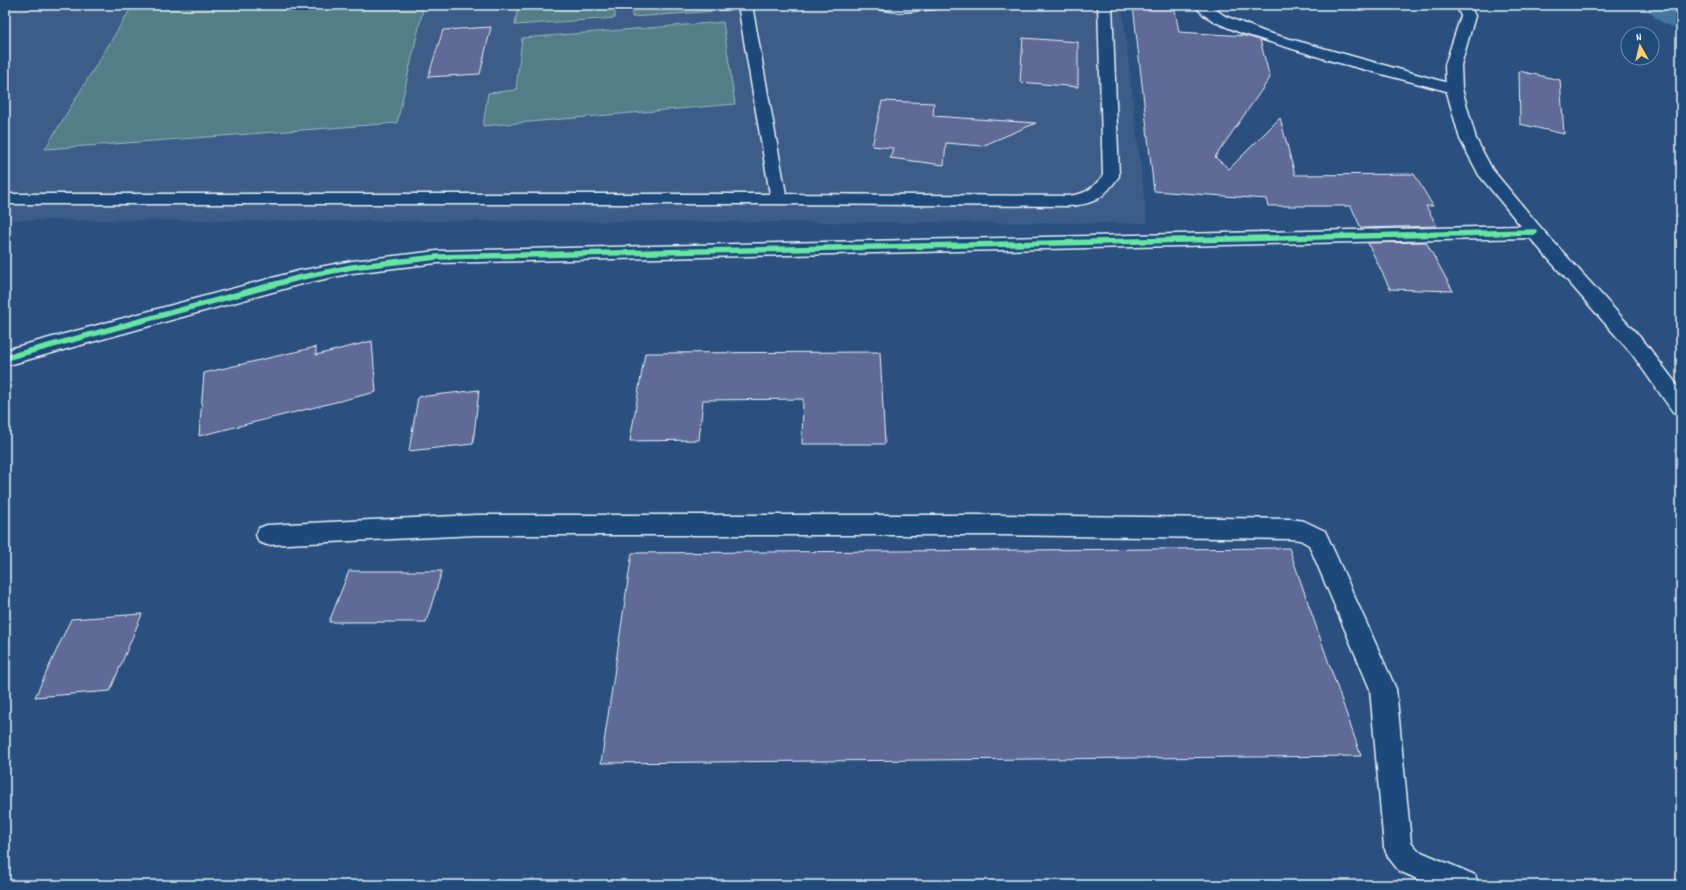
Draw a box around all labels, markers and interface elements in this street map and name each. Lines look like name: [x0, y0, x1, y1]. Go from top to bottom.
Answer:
north arrow: [1620, 26, 1660, 66]
text: N: [1635, 30, 1643, 46]

